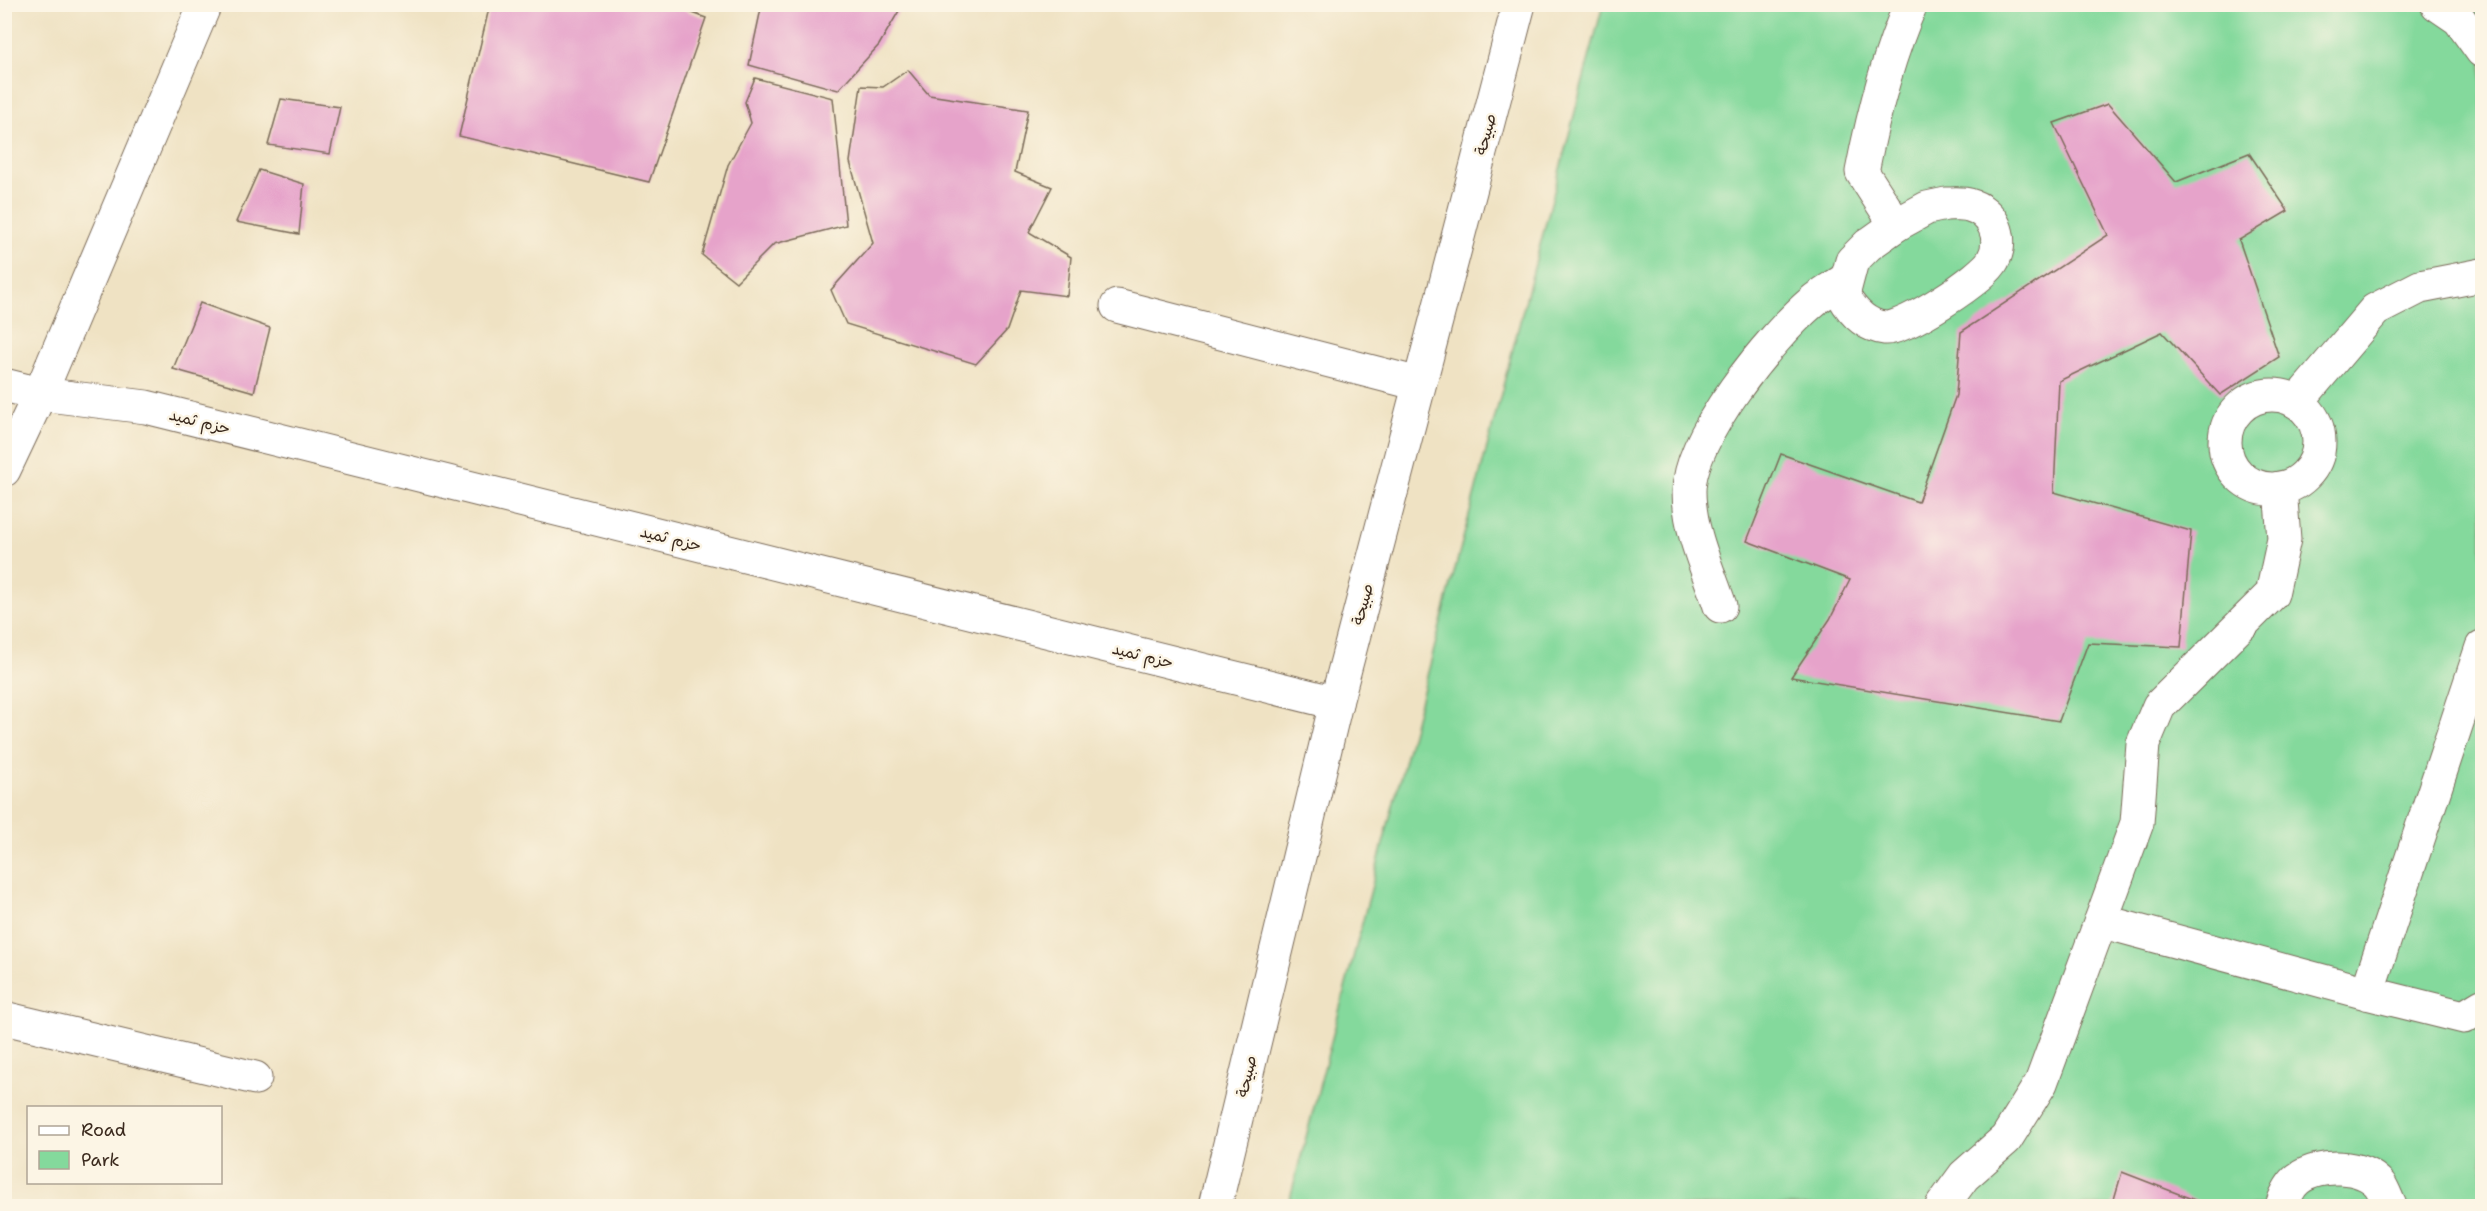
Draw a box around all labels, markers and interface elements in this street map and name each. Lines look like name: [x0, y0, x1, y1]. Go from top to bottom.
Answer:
street label: صبيحة: [1470, 111, 1501, 157]
street label: حزم ثميد: [167, 404, 233, 441]
street label: حزم ثميد: [638, 521, 704, 558]
street label: صبيحة: [1347, 581, 1378, 627]
street label: حزم ثميد: [1110, 638, 1176, 675]
street label: صبيحة: [1232, 1053, 1261, 1099]
legend: [27, 1106, 222, 1184]
text: Road: [81, 1118, 126, 1142]
text: Park: [81, 1148, 120, 1172]

